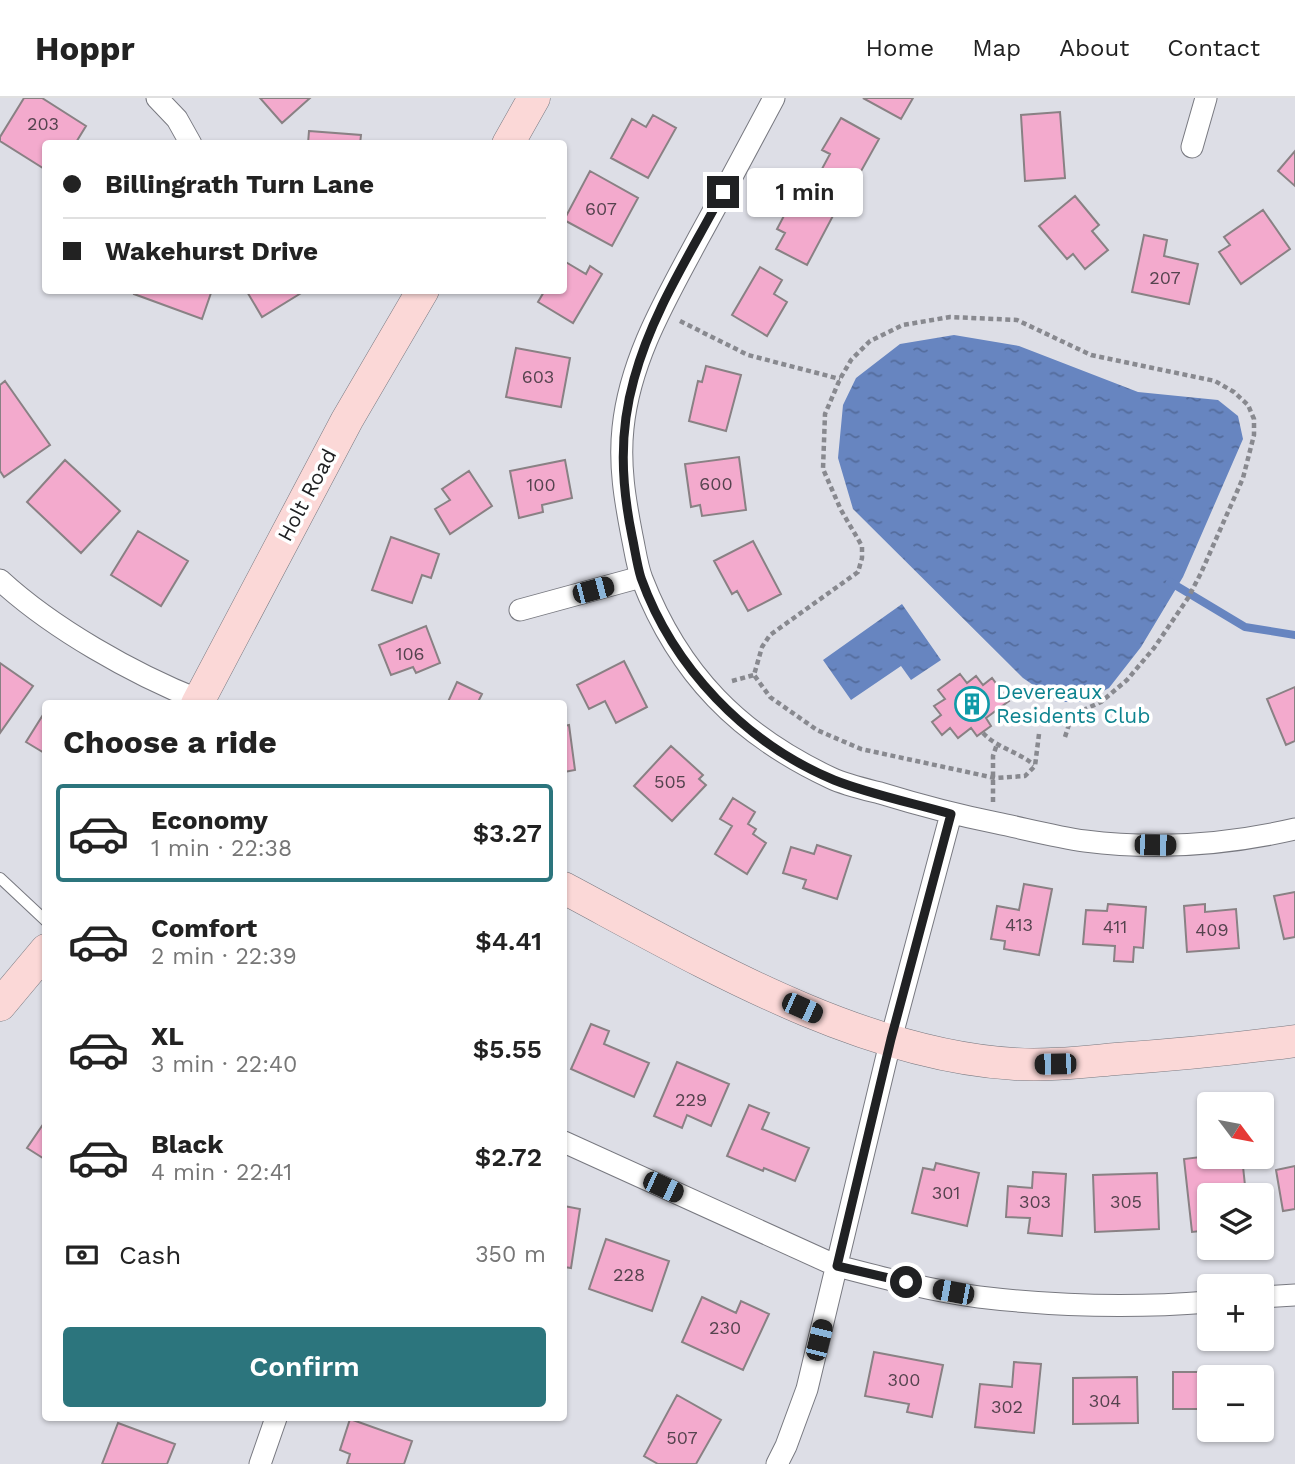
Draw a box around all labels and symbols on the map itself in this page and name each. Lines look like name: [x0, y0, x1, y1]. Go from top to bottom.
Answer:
house number: 203: [27, 113, 59, 134]
callout: 1 min: [748, 168, 863, 217]
route end: [707, 176, 739, 208]
house number: 607: [585, 198, 617, 219]
house number: 207: [1149, 267, 1181, 288]
house number: 603: [522, 366, 554, 387]
street label: Holt Road: [272, 444, 341, 545]
house number: 600: [699, 473, 733, 494]
house number: 100: [526, 474, 556, 495]
car: [570, 574, 617, 606]
house number: 106: [395, 643, 425, 664]
place label: Devereaux Residents Club: [996, 679, 1151, 728]
building icon: Devereaux Residents Club: [953, 685, 991, 723]
house number: 505: [654, 771, 686, 792]
car: [1134, 834, 1177, 856]
house number: 413: [1005, 914, 1033, 935]
house number: 411: [1103, 916, 1127, 937]
house number: 409: [1195, 919, 1229, 940]
car: [779, 990, 826, 1026]
car: [1034, 1053, 1077, 1075]
house number: 229: [675, 1089, 707, 1110]
north arrow: [1197, 1092, 1274, 1169]
car: [640, 1169, 687, 1205]
house number: 301: [932, 1182, 960, 1203]
house number: 303: [1019, 1191, 1051, 1212]
house number: 305: [1110, 1191, 1142, 1212]
house number: 228: [613, 1264, 645, 1285]
route start: [890, 1266, 922, 1298]
car: [931, 1278, 976, 1306]
house number: 230: [709, 1317, 741, 1338]
car: [804, 1317, 835, 1363]
house number: 300: [888, 1369, 920, 1390]
house number: 304: [1089, 1390, 1121, 1411]
house number: 302: [991, 1396, 1023, 1417]
house number: 507: [666, 1427, 698, 1448]

